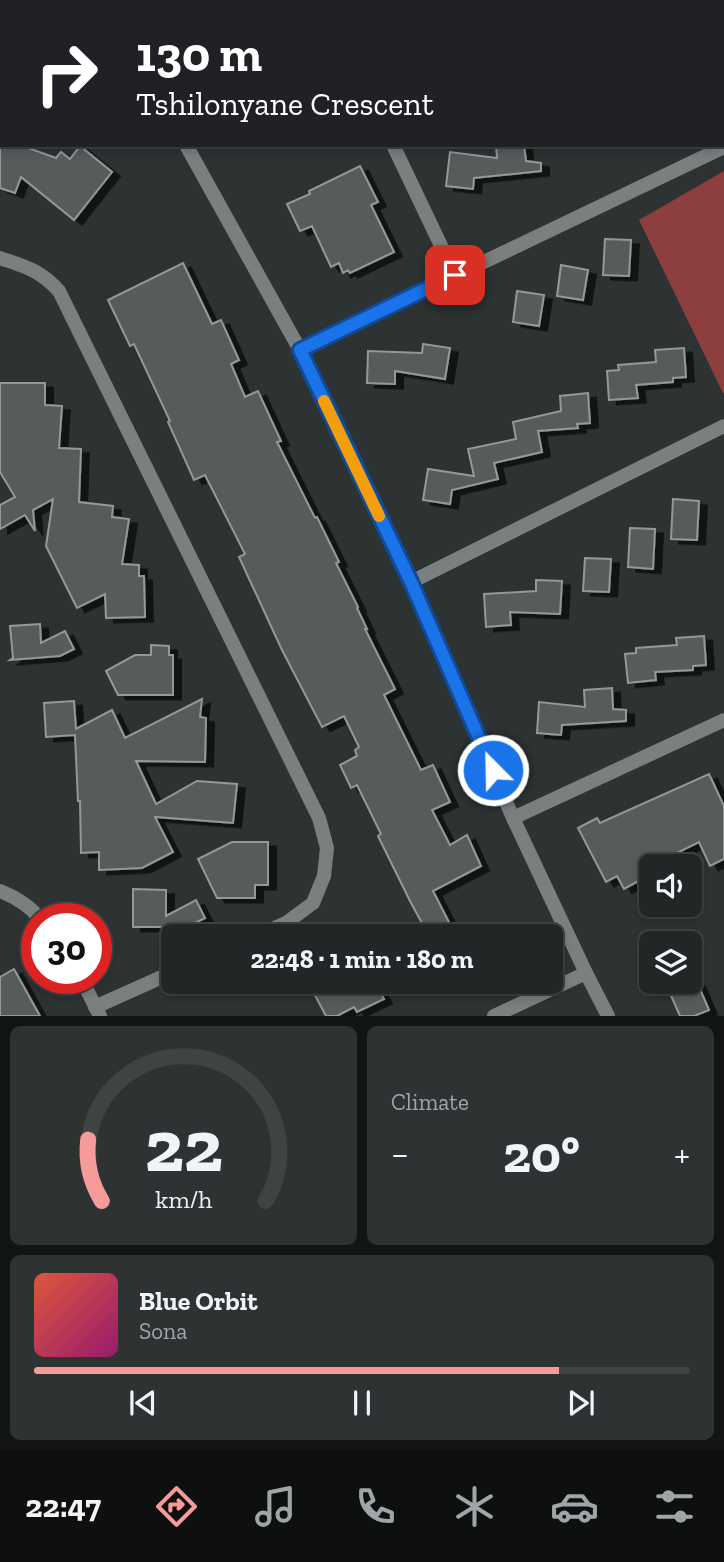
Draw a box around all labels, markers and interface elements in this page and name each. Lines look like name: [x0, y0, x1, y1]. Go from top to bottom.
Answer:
text: 130 m: [136, 25, 262, 84]
icon: right: [21, 28, 112, 119]
text: Tshilonyane Crescent: [136, 85, 434, 123]
pin: [425, 245, 485, 305]
icon: arrive: [436, 256, 474, 294]
position arrow: [456, 733, 530, 807]
map controls: [639, 854, 702, 994]
button: sound: [639, 854, 702, 917]
speed limit sign: 30: [21, 903, 112, 994]
button: layers: [639, 931, 702, 994]
text: 22:48 · 1 min · 180 m: [250, 943, 474, 975]
text: Climate: [391, 1088, 469, 1116]
text: 22: [144, 1103, 223, 1191]
text: 20°: [503, 1123, 580, 1185]
text: −: [391, 1131, 409, 1177]
text: +: [674, 1131, 690, 1177]
text: km/h: [155, 1184, 212, 1214]
text: Blue Orbit: [139, 1285, 258, 1317]
text: Sona: [139, 1317, 187, 1345]
icon: previous: [124, 1384, 162, 1422]
icon: pause: [343, 1384, 381, 1422]
icon: next: [562, 1384, 600, 1422]
icon: directions: [152, 1482, 201, 1531]
icon: music: [251, 1482, 300, 1531]
icon: phone: [351, 1482, 400, 1531]
icon: climate: [450, 1482, 499, 1531]
icon: car: [550, 1482, 599, 1531]
icon: filters: [650, 1482, 699, 1531]
text: 22:47: [25, 1487, 101, 1525]

